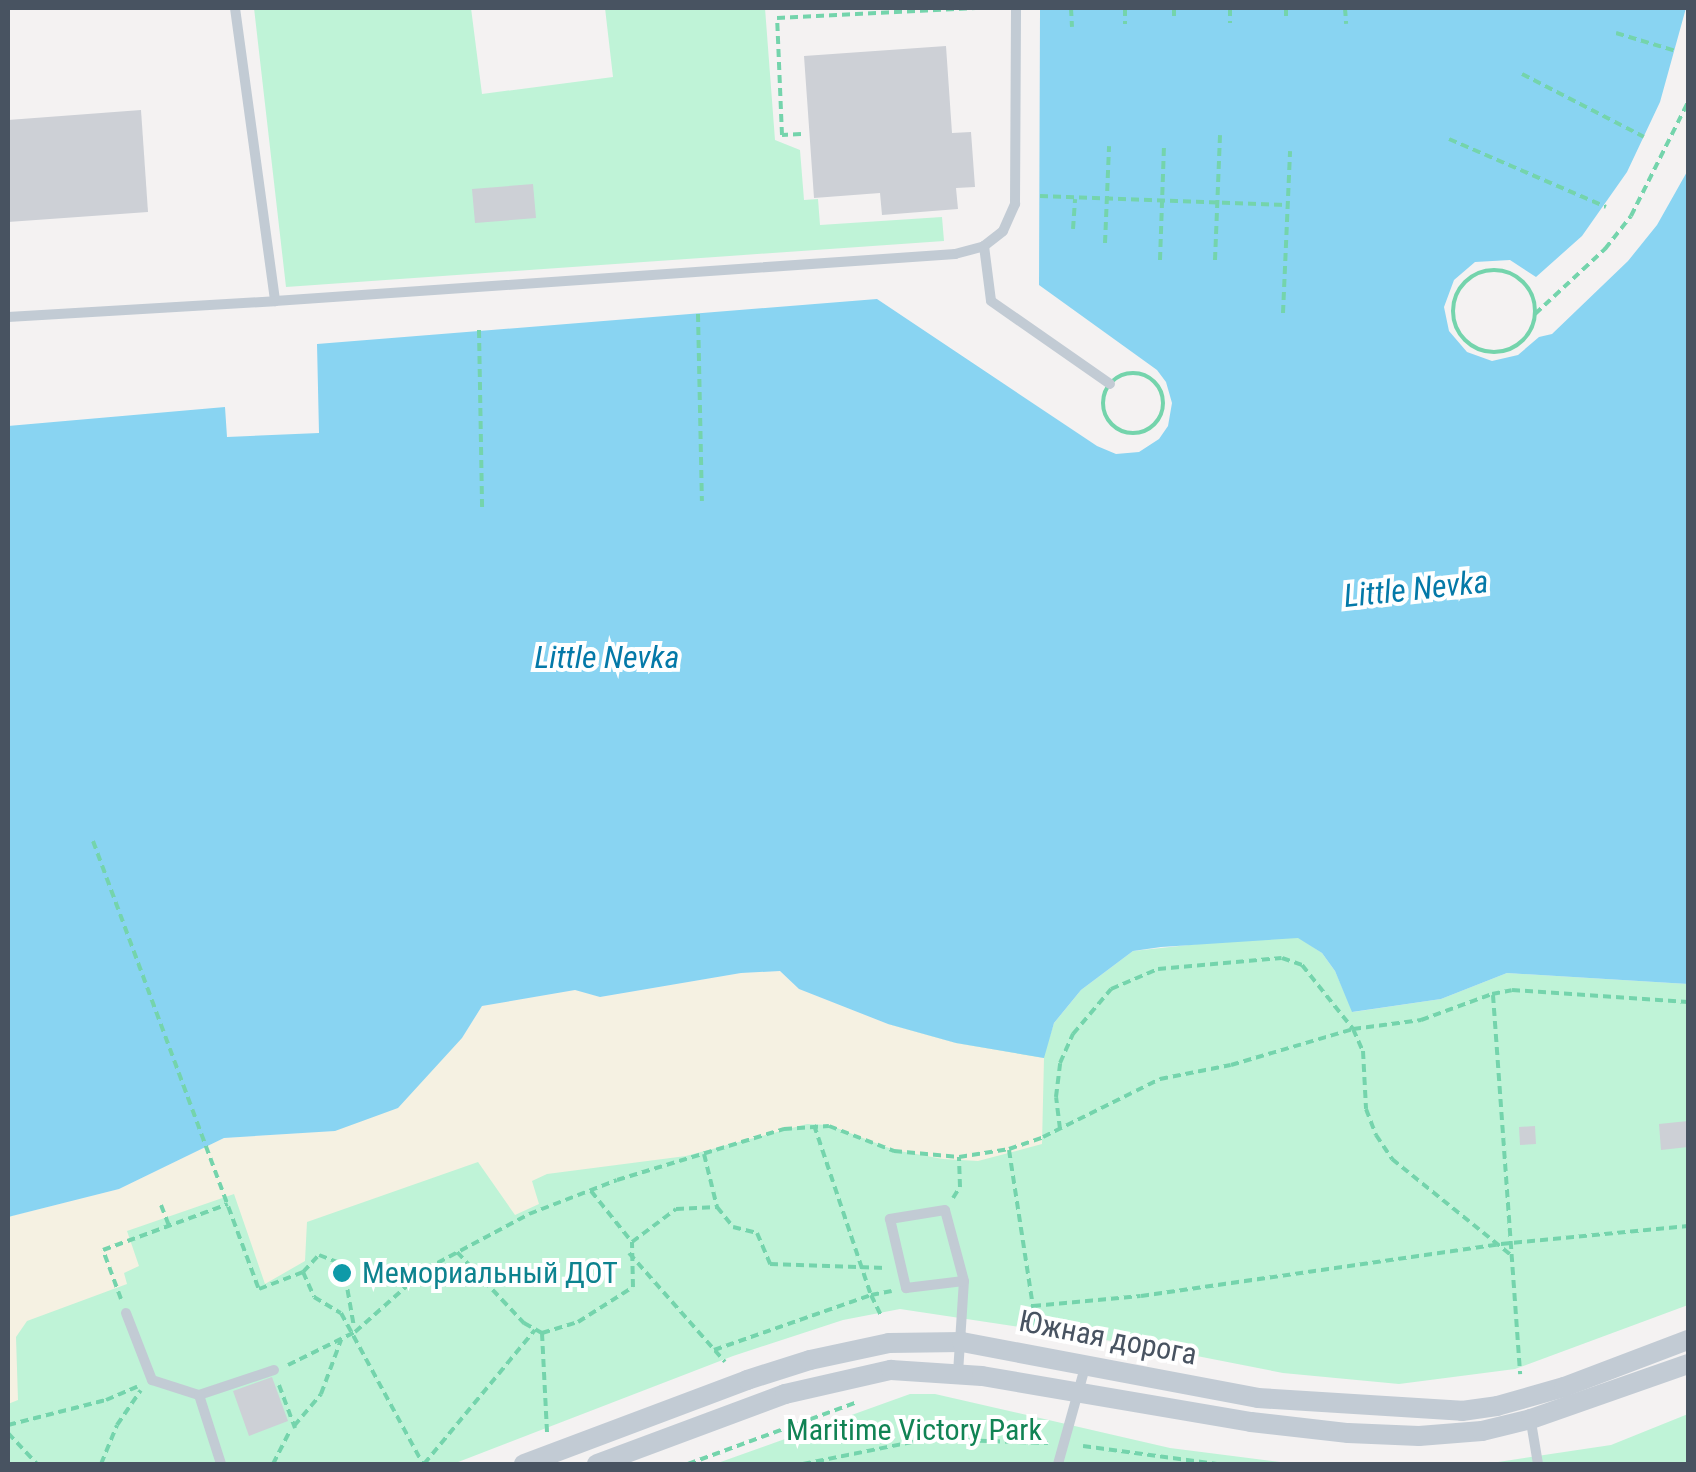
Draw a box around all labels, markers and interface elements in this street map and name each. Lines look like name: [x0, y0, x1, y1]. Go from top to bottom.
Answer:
water label: Little Nevka: [1342, 562, 1490, 616]
water label: Little Nevka: [535, 638, 679, 676]
place label: Мемориальный ДОТ: [362, 1255, 618, 1291]
marker: Мемориальный ДОТ: [331, 1262, 353, 1284]
street label: Южная дорога: [1016, 1303, 1200, 1373]
park label: Maritime Victory Park: [786, 1412, 1042, 1448]

